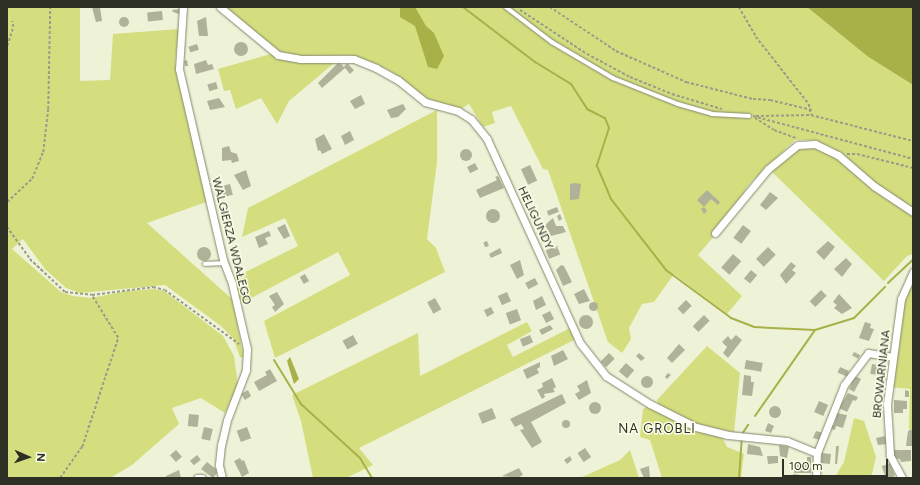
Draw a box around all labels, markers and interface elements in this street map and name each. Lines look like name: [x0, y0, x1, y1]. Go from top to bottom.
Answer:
street label: WALGIERZA WDAŁEGO: [208, 176, 254, 306]
street label: HELIGUNDY: [514, 184, 556, 252]
street label: BROWARNIANA: [870, 329, 894, 419]
district label: NA GROBLI: [618, 421, 696, 437]
north arrow: [8, 437, 48, 477]
scale bar: [784, 451, 890, 477]
text: N: [34, 453, 47, 462]
text: 100 m: [789, 459, 823, 473]

